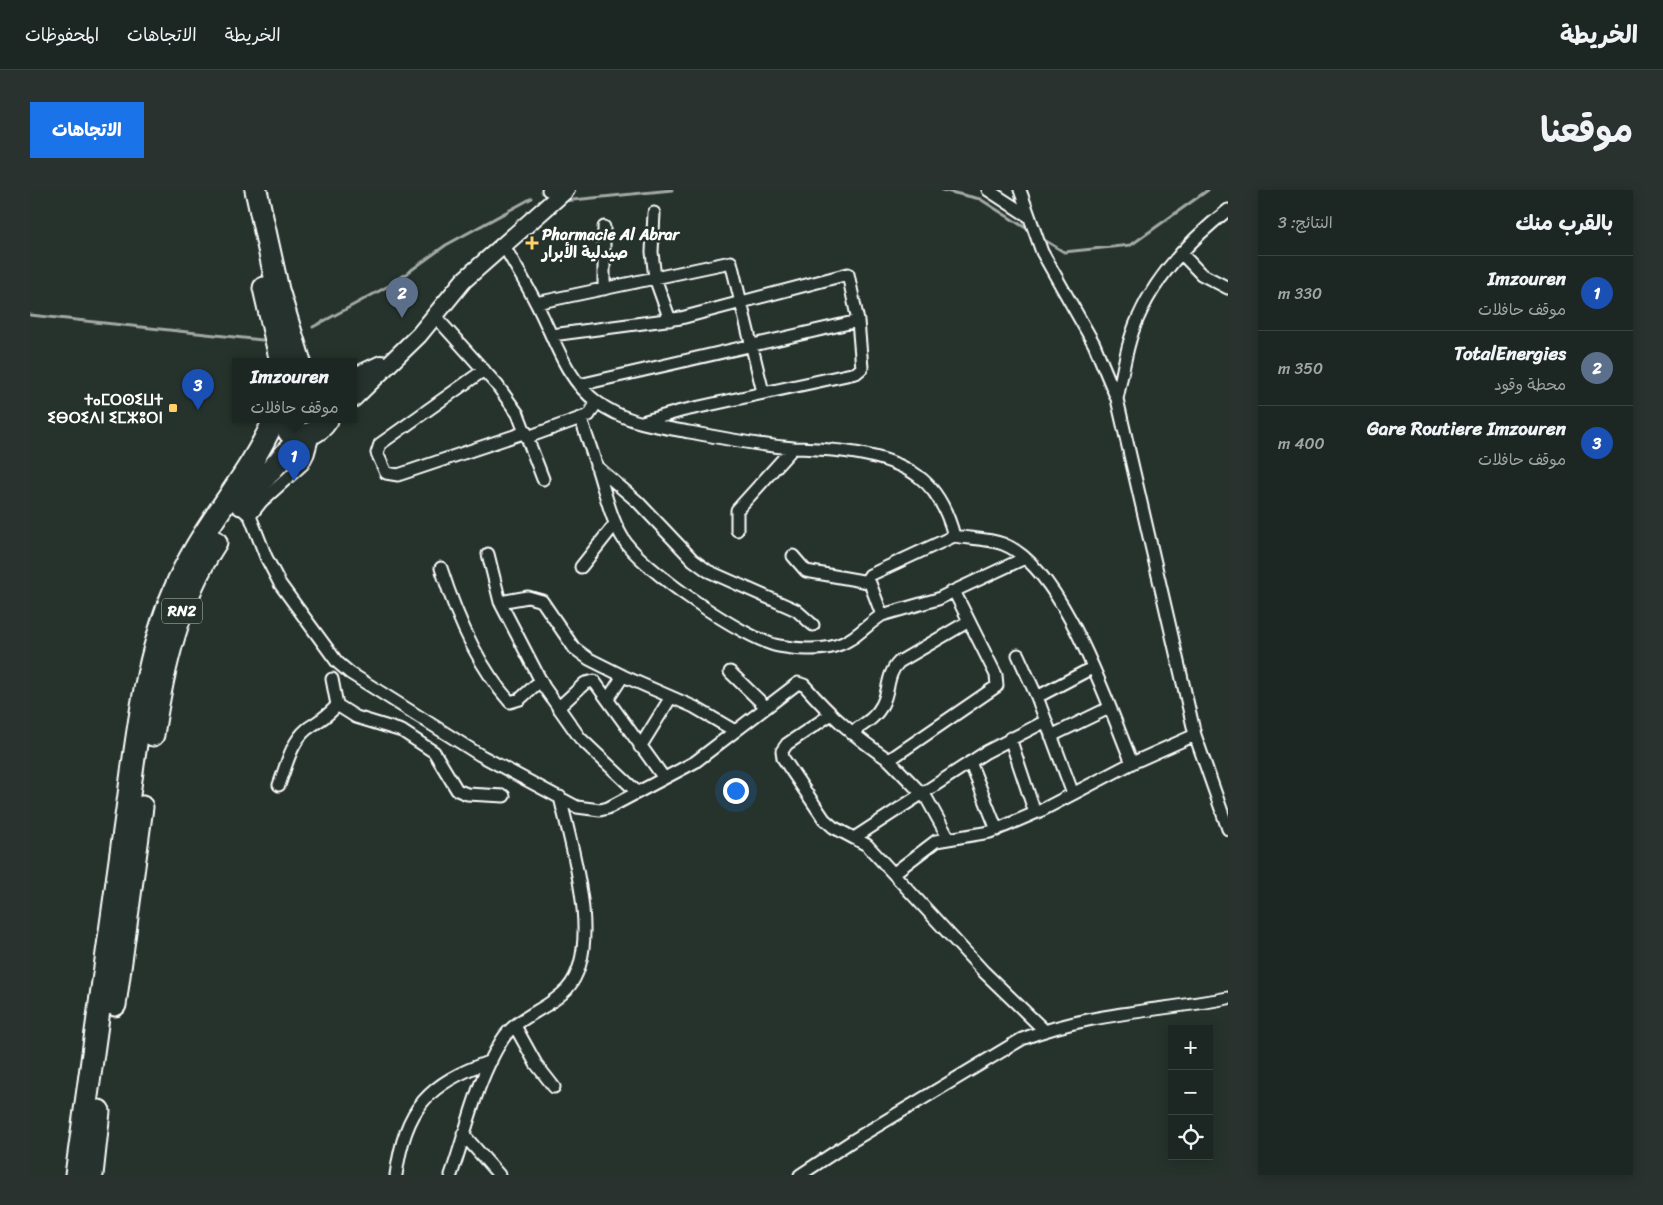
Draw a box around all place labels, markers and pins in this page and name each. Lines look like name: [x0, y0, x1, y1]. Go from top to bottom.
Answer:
place label: Pharmacie Al Abrar صيدلية الأبرار: [540, 220, 681, 267]
marker: Pharmacie Al Abrar صيدلية الأبرار: [526, 237, 538, 249]
pin: 2: [386, 277, 418, 318]
pin: 3: [182, 369, 214, 410]
place label: ⵜⴰⵎⵔⵙⵉⵡⵜ ⵉⴱⵔⵉⴷⵏ ⵉⵎⵣⵓⵔⵏ: [48, 385, 163, 432]
marker: ⵜⴰⵎⵔⵙⵉⵡⵜ ⵉⴱⵔⵉⴷⵏ ⵉⵎⵣⵓⵔⵏ: [167, 402, 179, 414]
pin: 1: [278, 440, 310, 481]

